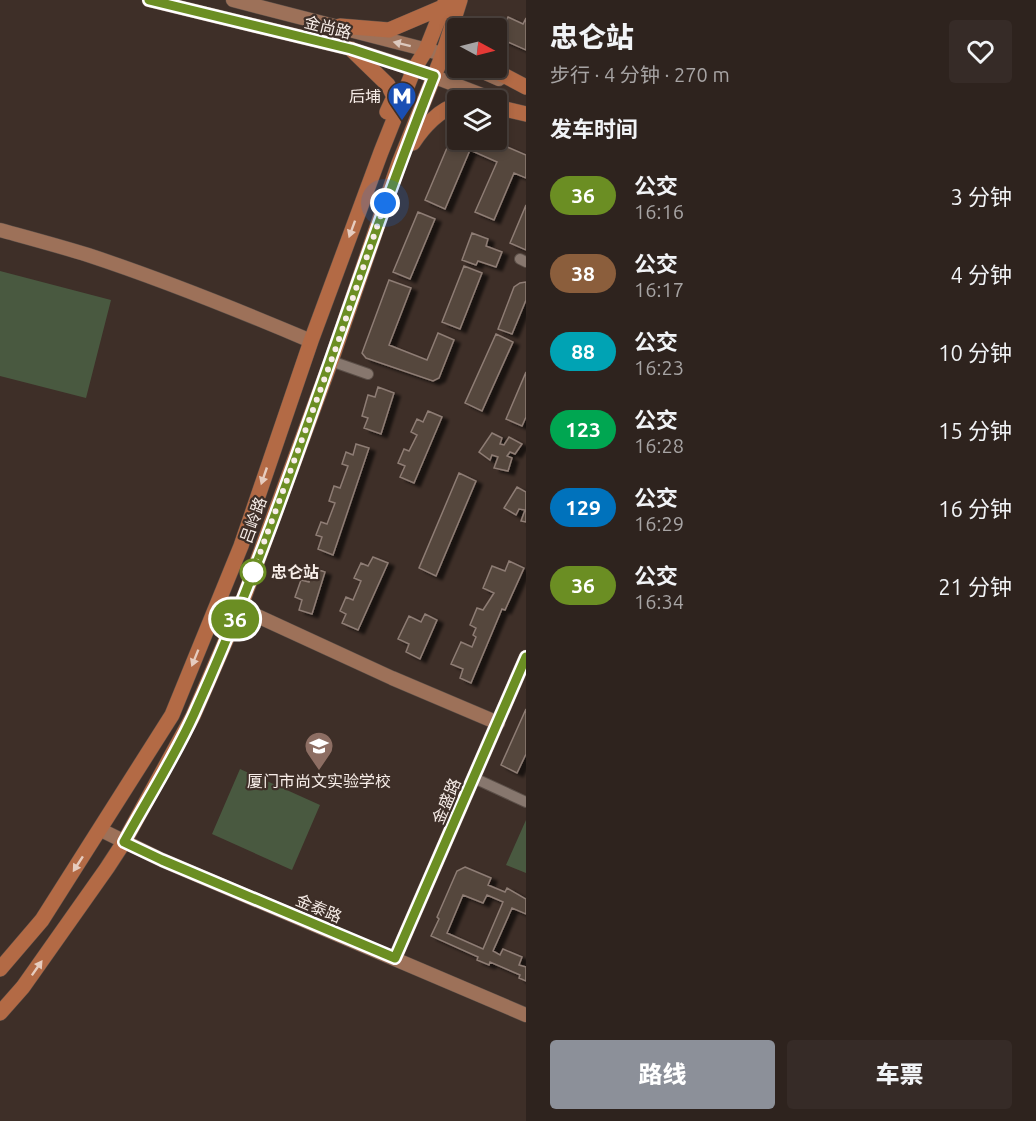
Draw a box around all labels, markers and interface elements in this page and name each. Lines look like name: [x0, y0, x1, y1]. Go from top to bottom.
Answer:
street label: 金尚路: [303, 12, 353, 42]
north arrow: [447, 18, 507, 78]
map controls: [447, 18, 507, 150]
button: heart: [949, 20, 1012, 83]
text: 忠仑站: [550, 21, 634, 52]
one-way arrow: [392, 38, 411, 48]
text: 步行 · 4 分钟 · 270 m: [550, 63, 730, 86]
metro station icon: 后埔: [386, 80, 418, 122]
place label: 后埔: [349, 87, 381, 105]
button: layers: [447, 90, 507, 150]
text: 发车时间: [550, 116, 638, 141]
text: 公交: [634, 173, 678, 198]
text: 36: [571, 183, 595, 207]
text: 3 分钟: [951, 184, 1012, 209]
your location: [370, 188, 400, 218]
text: 16:16: [634, 200, 684, 223]
one-way arrow: [347, 220, 357, 238]
text: 公交: [634, 251, 678, 276]
text: 38: [571, 261, 595, 285]
text: 4 分钟: [951, 262, 1012, 287]
text: 16:17: [634, 278, 684, 301]
text: 公交: [634, 329, 678, 354]
text: 88: [571, 339, 595, 363]
text: 10 分钟: [938, 340, 1012, 365]
text: 16:23: [634, 356, 684, 379]
text: 公交: [634, 407, 678, 432]
text: 123: [565, 417, 601, 441]
text: 15 分钟: [938, 418, 1012, 443]
text: 16:28: [634, 434, 684, 457]
one-way arrow: [259, 467, 269, 485]
text: 公交: [634, 485, 678, 510]
street label: 吕岭路: [236, 494, 270, 546]
text: 129: [565, 495, 601, 519]
text: 16 分钟: [938, 496, 1012, 521]
text: 16:29: [634, 512, 684, 535]
marker: 忠仑站: [240, 559, 266, 585]
place label: 忠仑站: [271, 563, 319, 581]
text: 公交: [634, 563, 678, 588]
text: 36: [571, 573, 595, 597]
text: 21 分钟: [938, 574, 1012, 599]
text: 16:34: [634, 590, 684, 613]
line badge: 36: [208, 600, 262, 638]
text: 36: [223, 607, 247, 631]
one-way arrow: [190, 650, 200, 668]
school or university icon: 厦门市尚文实验学校: [303, 730, 335, 772]
place label: 厦门市尚文实验学校: [247, 772, 391, 790]
street label: 金盛路: [428, 775, 464, 827]
one-way arrow: [73, 856, 84, 872]
street label: 金泰路: [293, 890, 345, 926]
one-way arrow: [31, 960, 43, 976]
button: 路线: [550, 1040, 775, 1109]
button: 车票: [787, 1040, 1012, 1109]

